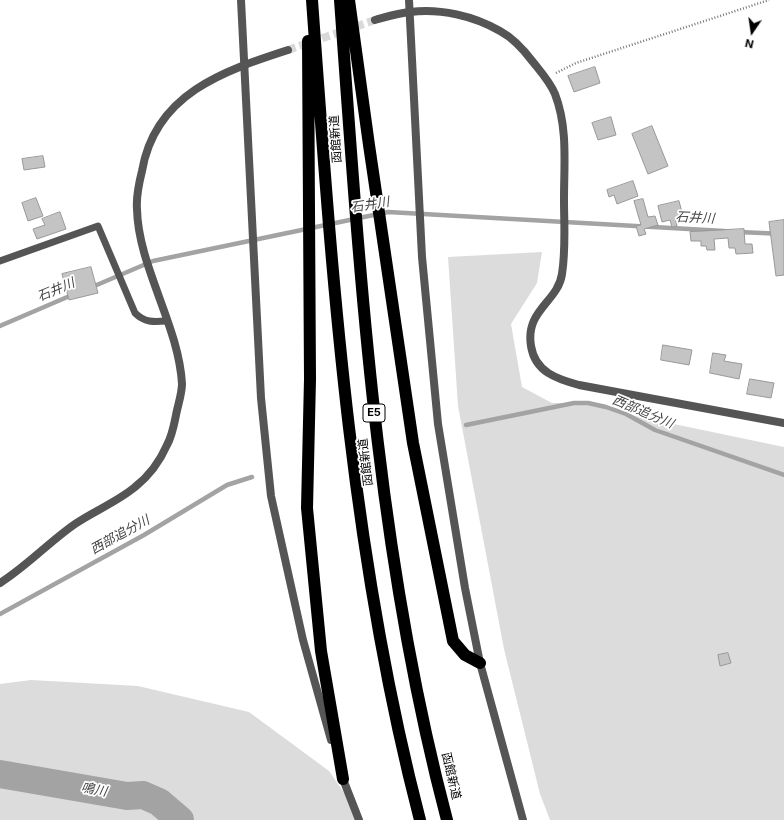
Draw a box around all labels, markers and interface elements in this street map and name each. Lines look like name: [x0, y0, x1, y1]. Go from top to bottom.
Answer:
north arrow: [732, 12, 772, 52]
text: N: [744, 36, 755, 51]
street label: 函館新道: [327, 115, 345, 163]
water label: 石井川: [350, 194, 390, 216]
water label: 石井川: [675, 209, 715, 227]
water label: 石井川: [35, 275, 77, 305]
water label: 西部追分川: [610, 392, 676, 432]
road number: E5: [363, 404, 385, 422]
street label: 函館新道: [356, 437, 376, 487]
water label: 西部追分川: [88, 512, 152, 558]
street label: 函館新道: [439, 751, 463, 801]
water label: 鳴川: [80, 780, 108, 800]

